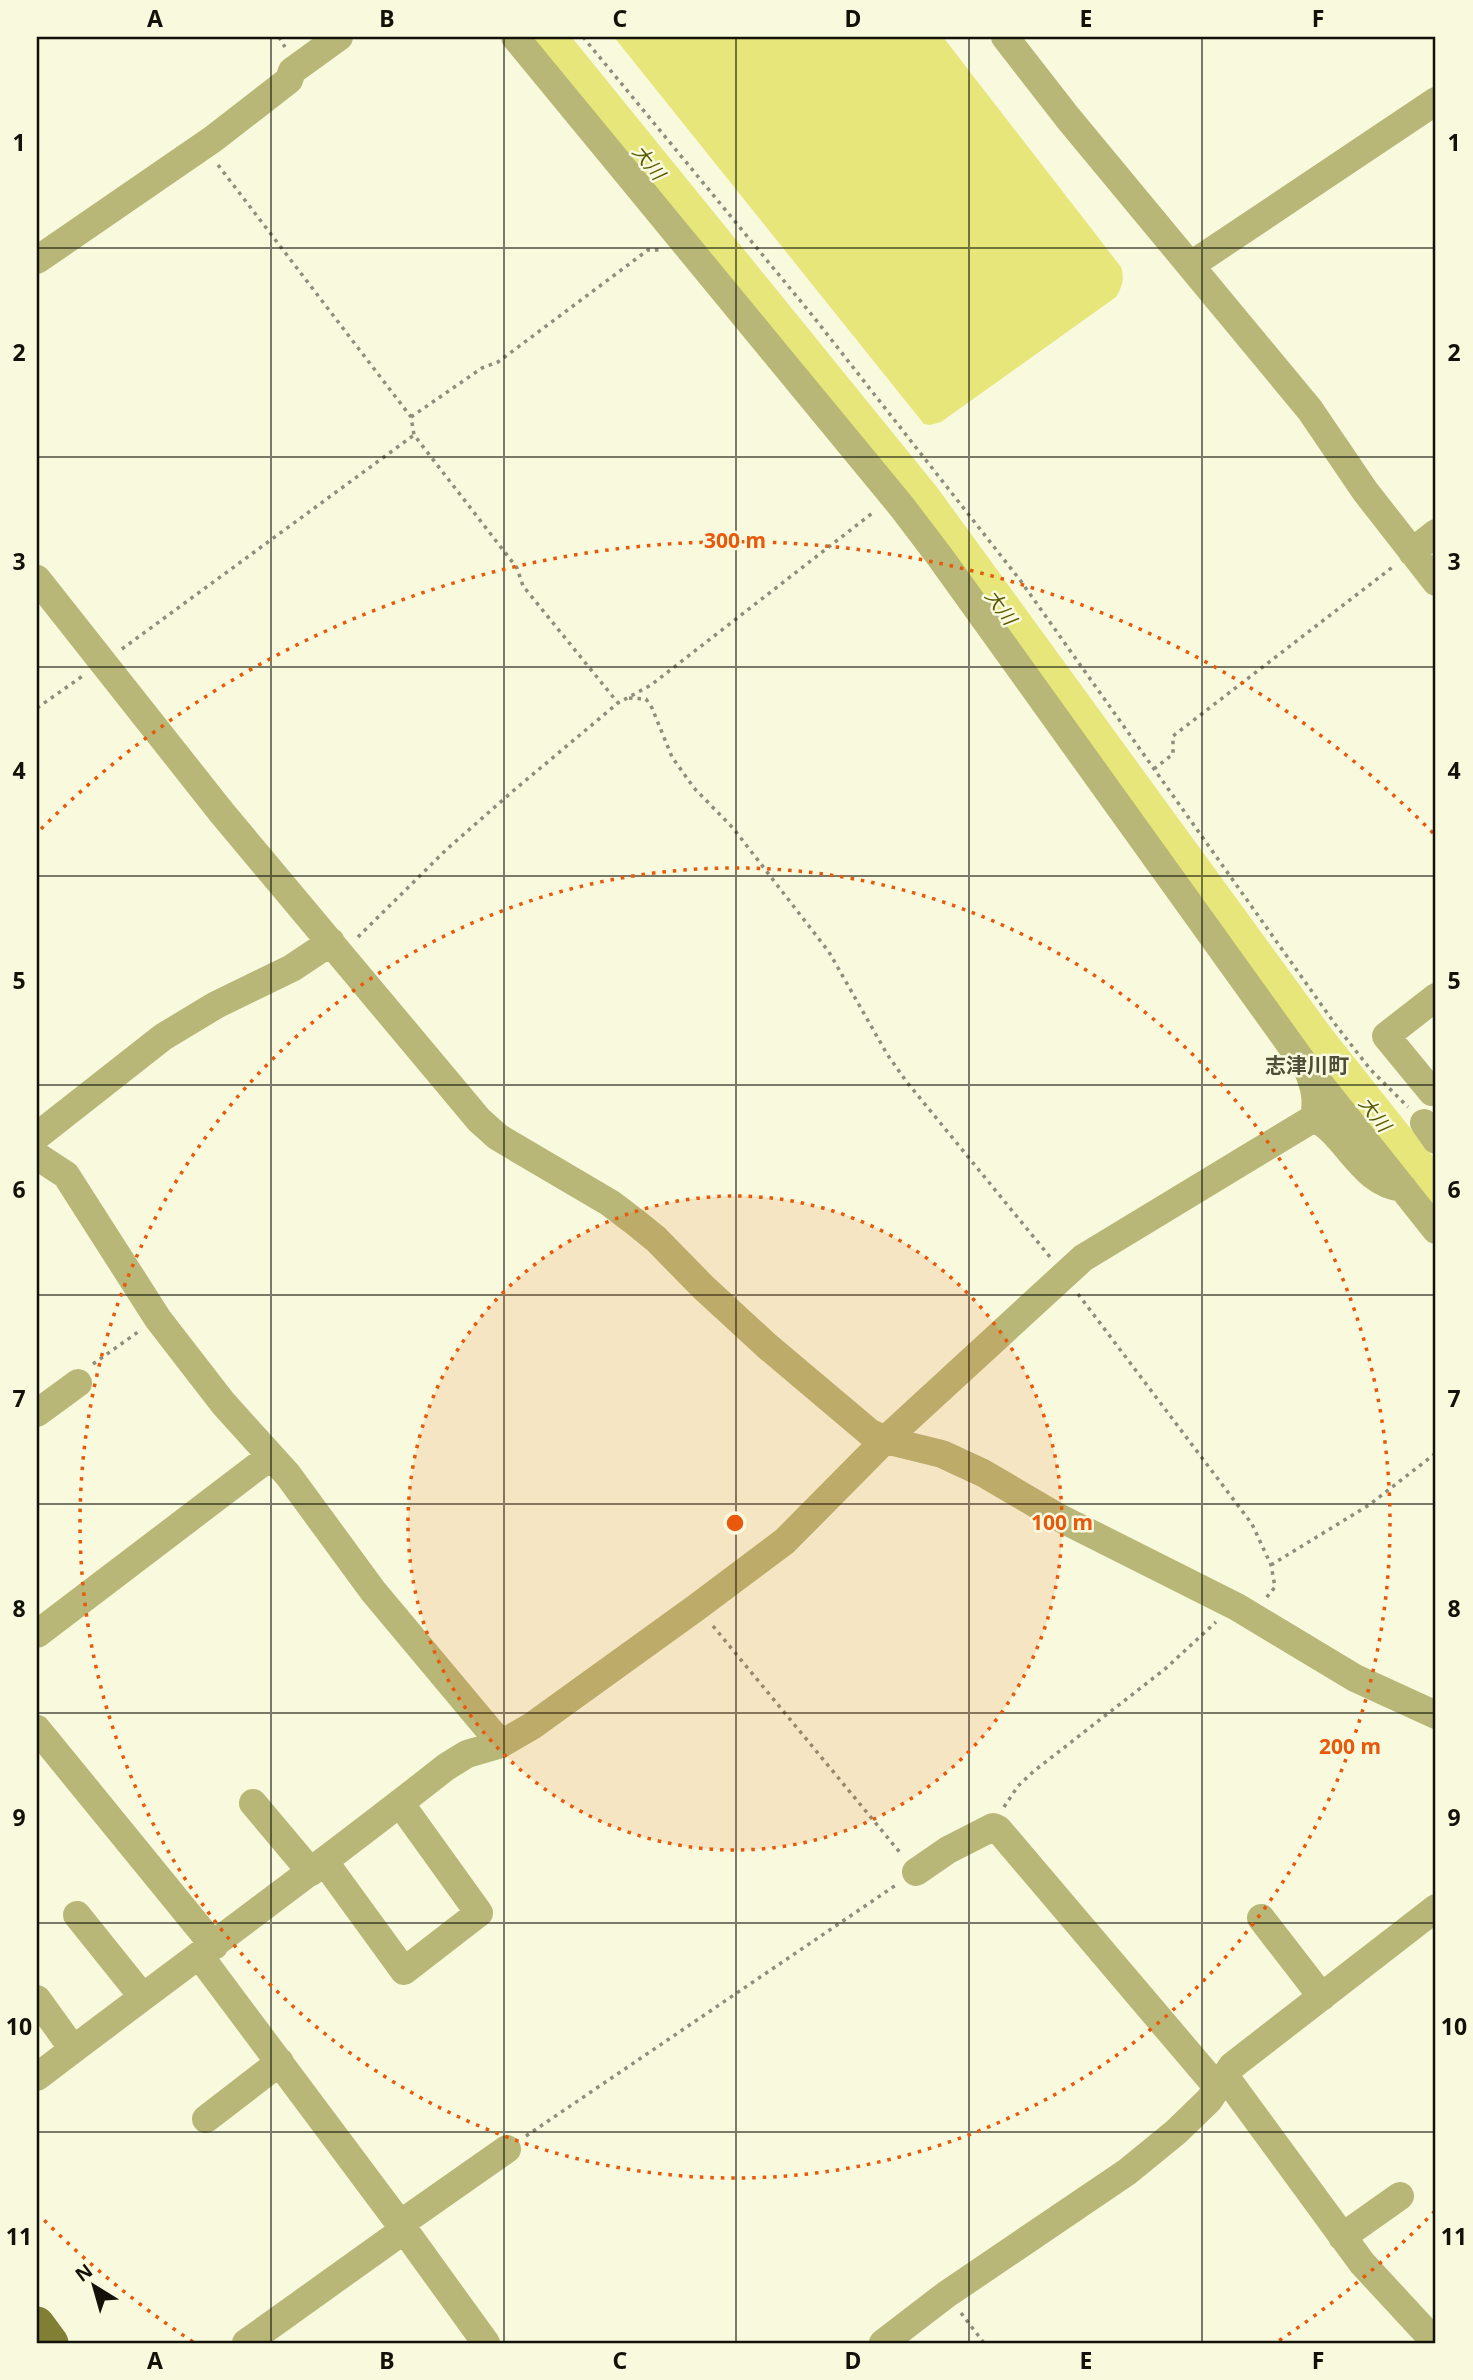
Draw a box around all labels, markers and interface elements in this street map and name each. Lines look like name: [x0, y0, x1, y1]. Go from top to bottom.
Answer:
text: A: [147, 2, 163, 34]
text: B: [379, 2, 395, 34]
text: C: [613, 2, 628, 34]
text: D: [845, 2, 861, 34]
text: E: [1080, 2, 1092, 34]
text: F: [1312, 2, 1324, 34]
text: 1: [12, 126, 26, 158]
text: 1: [1447, 126, 1461, 158]
water label: 大川: [627, 139, 672, 186]
text: 2: [12, 336, 26, 368]
text: 2: [1447, 336, 1461, 368]
text: 300 m: [704, 526, 766, 554]
text: 3: [12, 545, 26, 577]
text: 3: [1447, 545, 1461, 577]
water label: 大川: [979, 584, 1024, 632]
text: 4: [12, 754, 26, 786]
text: 4: [1447, 754, 1461, 786]
text: 5: [12, 964, 26, 996]
text: 5: [1447, 964, 1461, 996]
district label: 志津川町: [1265, 1051, 1349, 1079]
water label: 大川: [1353, 1091, 1398, 1139]
text: 6: [12, 1173, 26, 1205]
text: 6: [1447, 1173, 1461, 1205]
text: 7: [12, 1382, 26, 1414]
text: 7: [1447, 1382, 1461, 1414]
text: 100 m: [1031, 1508, 1093, 1536]
centre of rings: [723, 1511, 747, 1535]
text: 8: [12, 1592, 26, 1624]
text: 8: [1447, 1592, 1461, 1624]
text: 200 m: [1319, 1732, 1381, 1760]
text: 9: [12, 1801, 26, 1833]
text: 9: [1447, 1801, 1461, 1833]
text: 10: [6, 2010, 32, 2042]
text: 10: [1441, 2010, 1467, 2042]
text: 11: [6, 2220, 32, 2252]
text: 11: [1441, 2220, 1467, 2252]
north arrow: [60, 2250, 130, 2320]
text: N: [70, 2257, 98, 2287]
text: A: [147, 2344, 163, 2376]
text: B: [379, 2344, 395, 2376]
text: C: [613, 2344, 628, 2376]
text: D: [845, 2344, 861, 2376]
text: E: [1080, 2344, 1092, 2376]
text: F: [1312, 2344, 1324, 2376]

